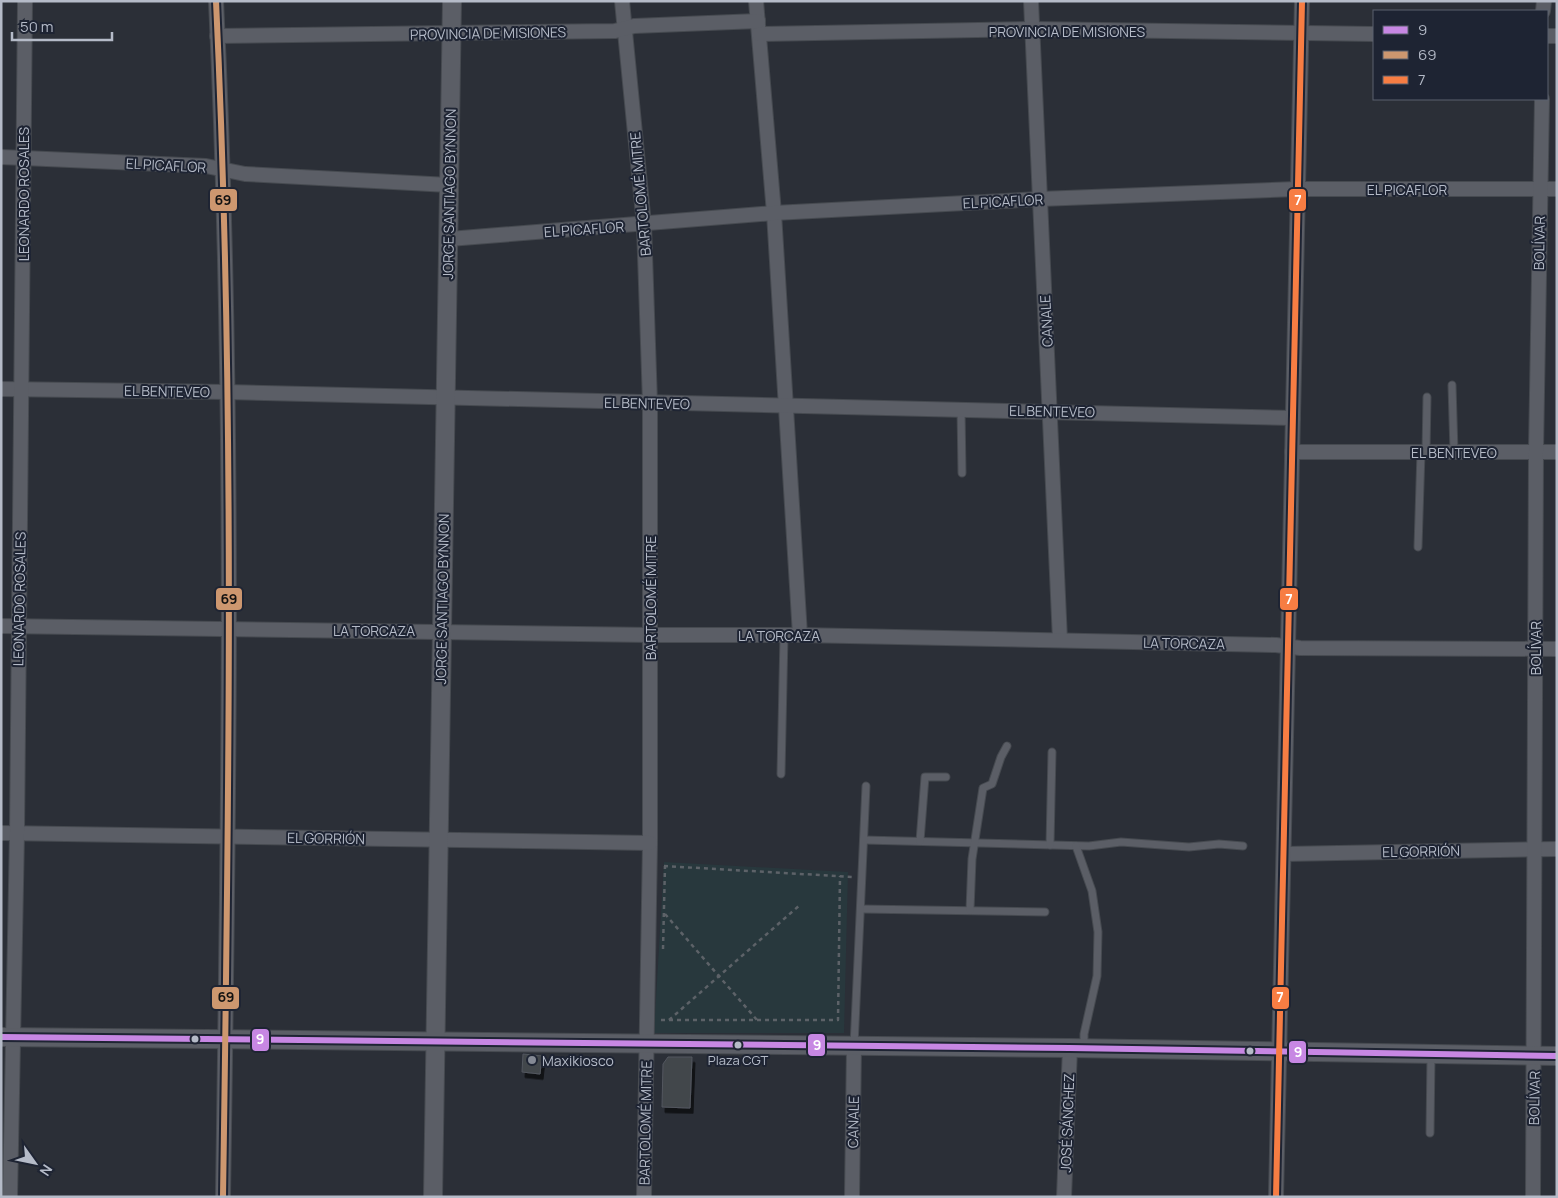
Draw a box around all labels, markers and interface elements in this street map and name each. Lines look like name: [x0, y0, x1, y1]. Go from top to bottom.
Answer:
scale bar: [12, 10, 112, 42]
legend: [1373, 10, 1548, 100]
text: 50 m: [20, 16, 54, 37]
text: 9: [1418, 19, 1427, 40]
street label: PROVINCIA DE MISIONES: [410, 22, 567, 44]
street label: PROVINCIA DE MISIONES: [989, 22, 1146, 41]
text: 69: [1418, 44, 1436, 65]
text: 7: [1418, 69, 1426, 90]
street label: JORGE SANTIAGO BYNNON: [438, 108, 460, 280]
street label: LEONARDO ROSALES: [14, 126, 33, 261]
street label: BARTOLOMÉ MITRE: [625, 131, 655, 257]
street label: EL PICAFLOR: [125, 153, 207, 177]
street label: EL PICAFLOR: [1367, 180, 1447, 199]
line badge: 69: [209, 188, 238, 212]
line badge: 7: [1288, 188, 1307, 212]
street label: EL PICAFLOR: [962, 189, 1044, 213]
text: 69: [214, 190, 232, 209]
text: 7: [1294, 190, 1302, 209]
street label: BOLÍVAR: [1529, 216, 1549, 270]
street label: EL PICAFLOR: [543, 217, 625, 241]
street label: CANALE: [1035, 294, 1057, 348]
street label: EL BENTEVEO: [124, 381, 210, 401]
street label: EL BENTEVEO: [604, 393, 690, 413]
street label: EL BENTEVEO: [1009, 401, 1095, 421]
street label: EL BENTEVEO: [1411, 443, 1497, 462]
street label: JORGE SANTIAGO BYNNON: [431, 513, 453, 685]
street label: LEONARDO ROSALES: [8, 531, 30, 666]
street label: BARTOLOMÉ MITRE: [641, 536, 660, 660]
line badge: 69: [215, 587, 243, 611]
line badge: 7: [1279, 587, 1299, 611]
text: 69: [220, 589, 238, 608]
text: 7: [1285, 589, 1293, 608]
street label: LA TORCAZA: [333, 621, 415, 640]
street label: BOLÍVAR: [1526, 621, 1545, 675]
street label: LA TORCAZA: [738, 626, 820, 645]
street label: LA TORCAZA: [1143, 633, 1225, 653]
street label: EL GORRIÓN: [287, 828, 365, 848]
street label: EL GORRIÓN: [1382, 841, 1460, 861]
line badge: 69: [211, 986, 240, 1010]
line badge: 7: [1271, 986, 1290, 1010]
text: 69: [217, 987, 235, 1006]
text: 7: [1276, 987, 1284, 1006]
line badge: 9: [251, 1028, 270, 1052]
text: 9: [256, 1029, 264, 1048]
line badge: 9: [807, 1033, 826, 1057]
unlabelled marker: [190, 1034, 200, 1044]
text: 9: [813, 1035, 821, 1054]
marker: Plaza CGT: [733, 1040, 743, 1050]
line badge: 9: [1288, 1040, 1307, 1064]
text: 9: [1294, 1042, 1302, 1061]
unlabelled marker: [1245, 1046, 1255, 1056]
place label: Maxikiosco: [542, 1051, 614, 1070]
place label: Plaza CGT: [708, 1051, 768, 1069]
marker: Maxikiosco: [526, 1054, 538, 1066]
street label: BARTOLOMÉ MITRE: [634, 1061, 656, 1185]
street label: BOLÍVAR: [1524, 1071, 1544, 1125]
street label: JOSÉ SÁNCHEZ: [1056, 1073, 1078, 1173]
street label: CANALE: [843, 1096, 863, 1148]
north arrow: [10, 1138, 60, 1188]
text: N: [36, 1161, 57, 1180]

